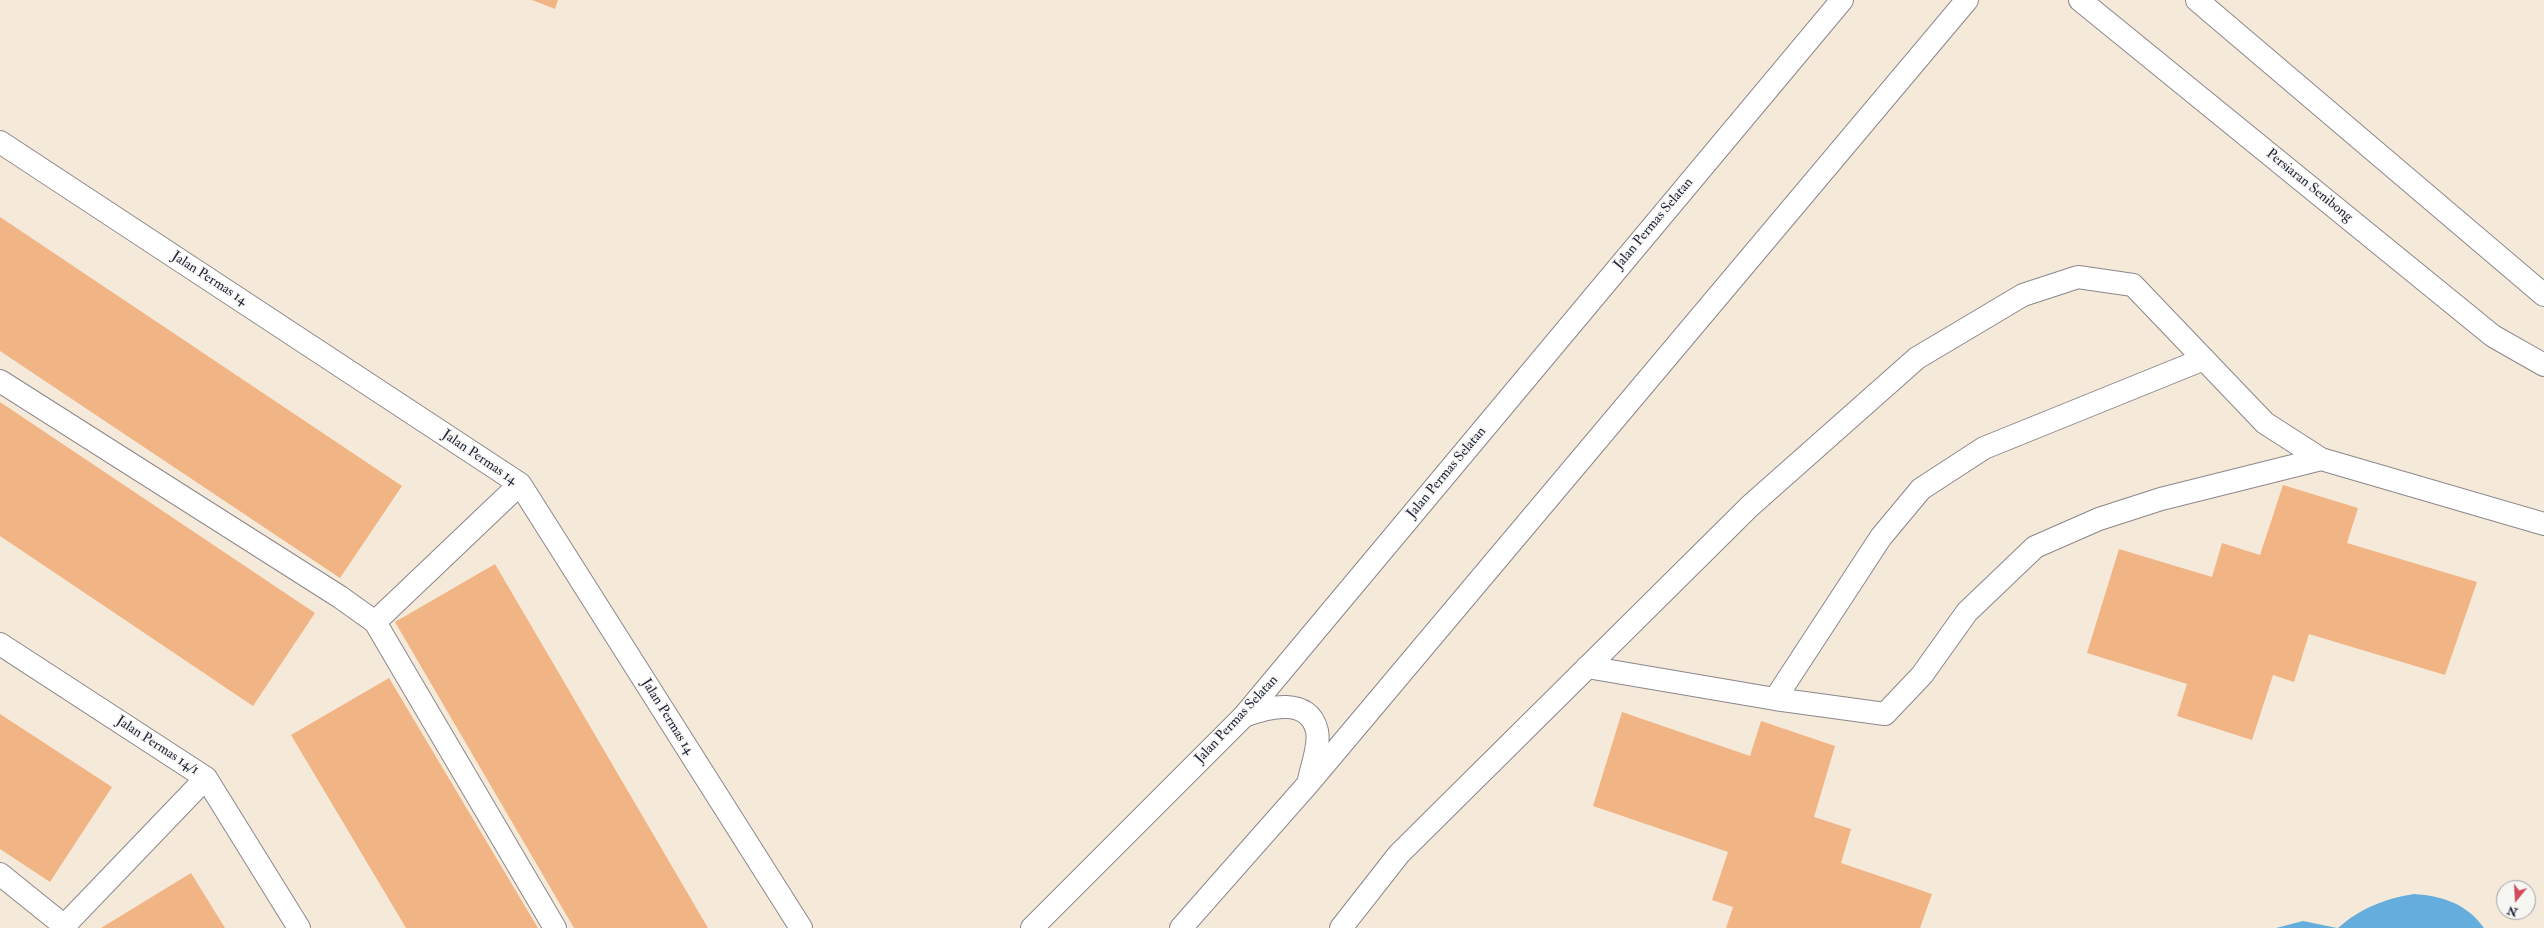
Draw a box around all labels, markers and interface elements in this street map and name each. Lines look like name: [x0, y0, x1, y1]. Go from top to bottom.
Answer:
street label: Persiaran Senibong: [2262, 146, 2356, 226]
street label: Jalan Permas Selatan: [1611, 175, 1697, 273]
street label: Jalan Permas 14: [168, 248, 250, 310]
street label: Jalan Permas Selatan: [1404, 424, 1490, 522]
street label: Jalan Permas 14: [438, 427, 520, 489]
street label: Jalan Permas Selatan: [1192, 672, 1282, 768]
street label: Jalan Permas 14: [637, 676, 697, 758]
street label: Jalan Permas 14/1: [112, 713, 202, 779]
north arrow: [2496, 880, 2536, 920]
text: N: [2506, 903, 2519, 919]

